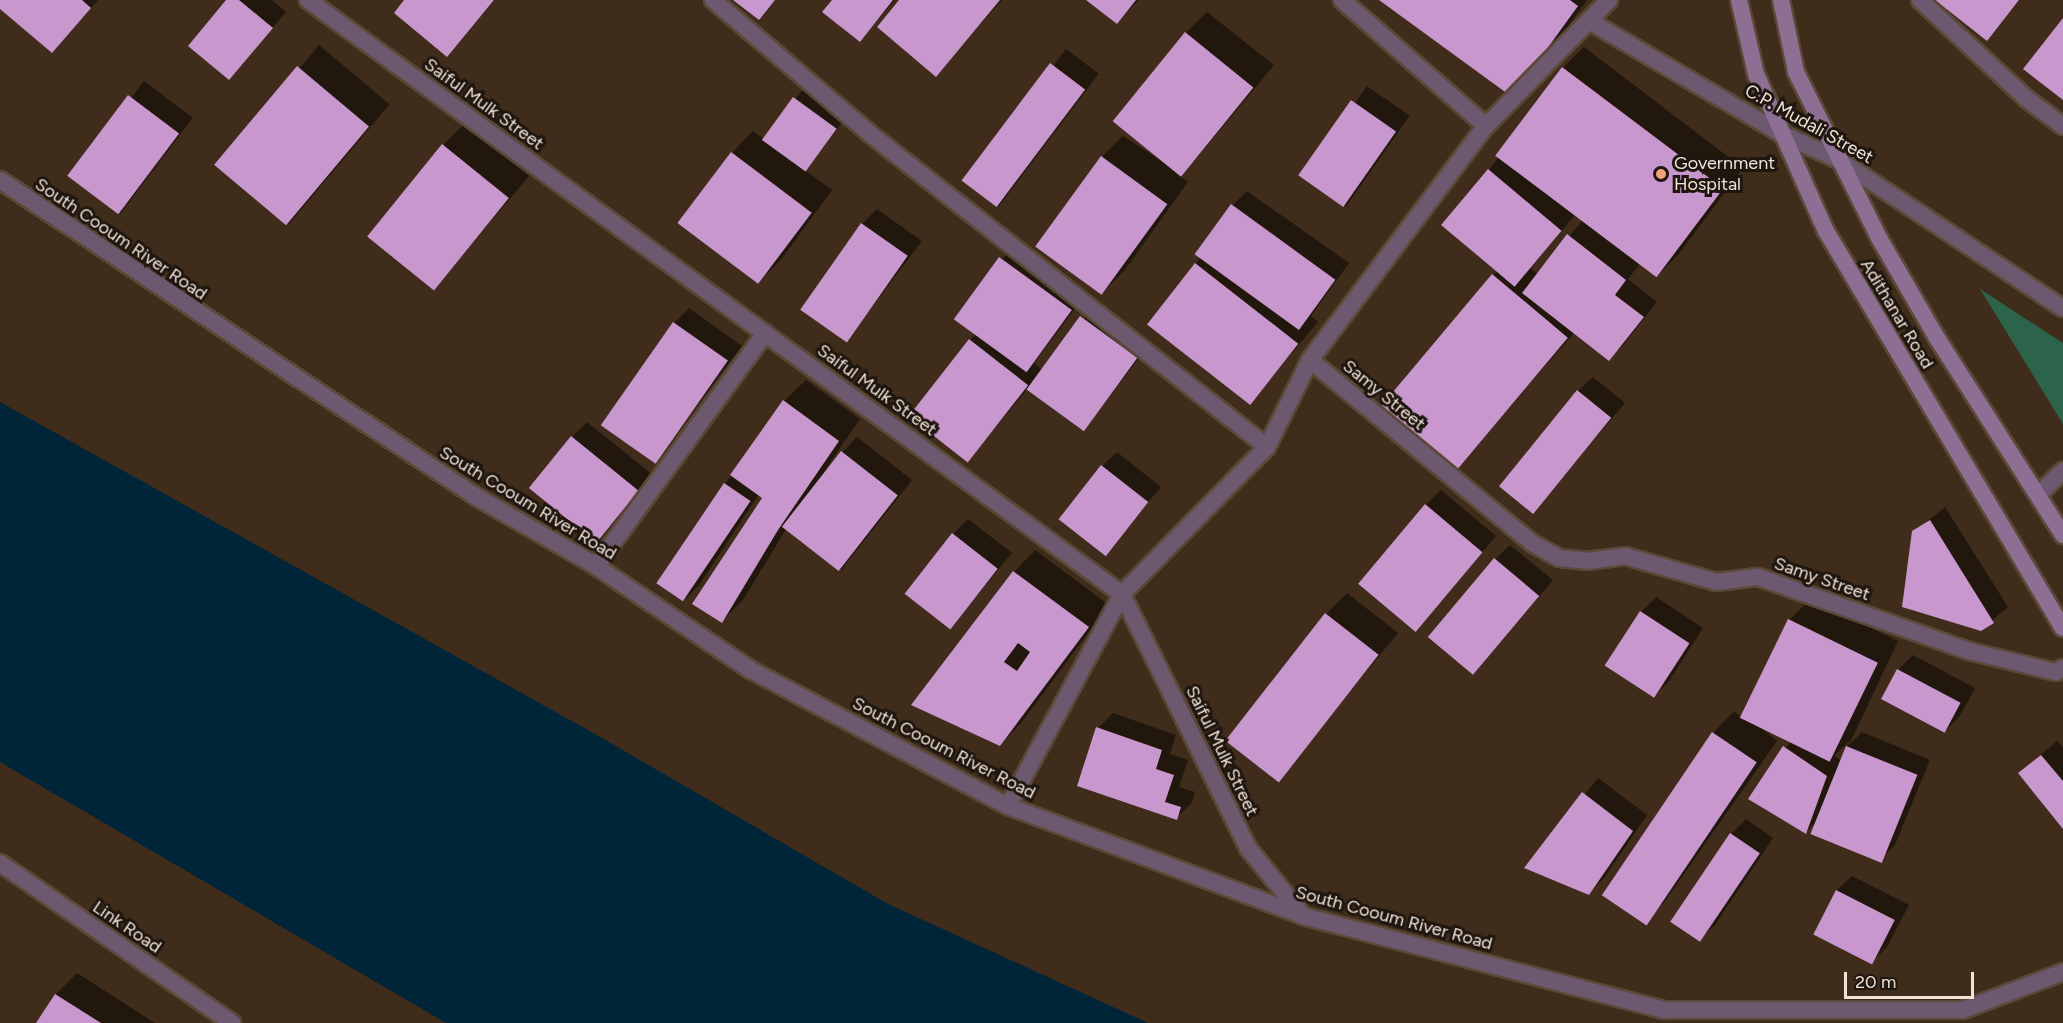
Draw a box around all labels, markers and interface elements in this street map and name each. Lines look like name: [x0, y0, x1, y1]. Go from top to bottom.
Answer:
street label: Saiful Mulk Street: [420, 53, 548, 155]
street label: C.P. Mudali Street: [1741, 80, 1877, 168]
place label: Government Hospital: [1674, 153, 1775, 195]
marker: Government Hospital: [1652, 165, 1670, 183]
street label: South Cooum River Road: [31, 173, 211, 305]
street label: Adithanar Road: [1856, 255, 1938, 373]
street label: Saiful Mulk Street: [813, 339, 941, 441]
street label: Samy Street: [1338, 355, 1430, 435]
street label: South Cooum River Road: [435, 441, 621, 565]
street label: Samy Street: [1771, 553, 1873, 605]
street label: Saiful Mulk Street: [1181, 682, 1263, 820]
street label: South Cooum River Road: [849, 692, 1039, 804]
street label: South Cooum River Road: [1293, 881, 1495, 955]
street label: Link Road: [89, 896, 165, 958]
scale bar: [1847, 960, 1978, 998]
text: 20 m: [1855, 971, 1896, 993]

